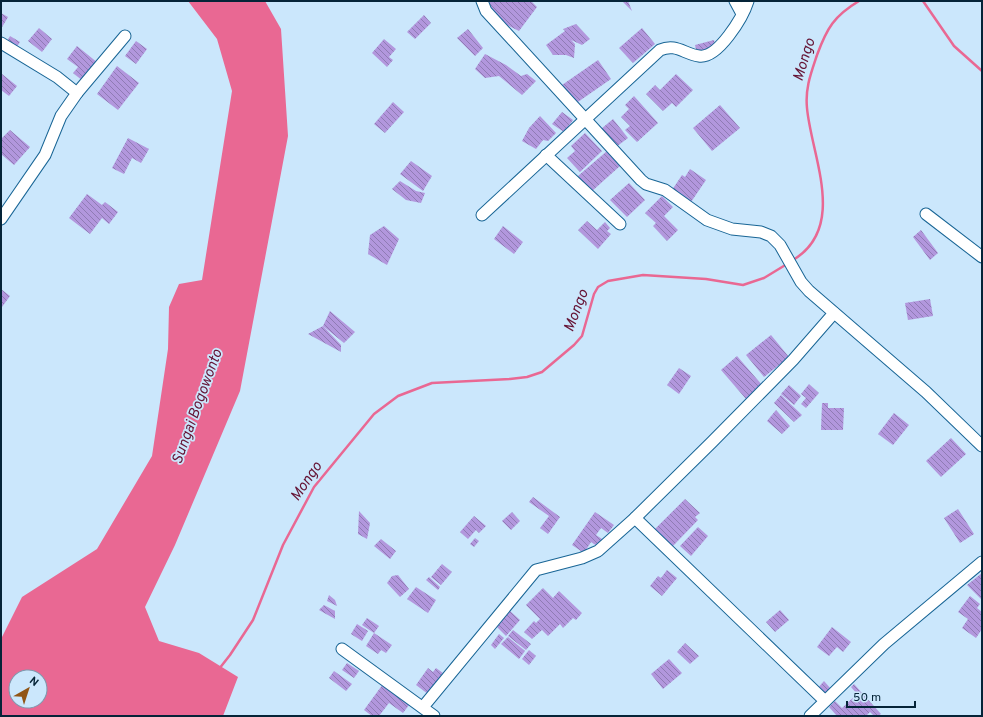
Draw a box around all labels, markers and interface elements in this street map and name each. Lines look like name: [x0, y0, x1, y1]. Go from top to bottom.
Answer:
water label: Mongo: [790, 36, 820, 84]
water label: Mongo: [560, 287, 594, 335]
water label: Sungai Bogowonto: [168, 347, 228, 467]
water label: Mongo: [287, 459, 327, 505]
north arrow: [8, 669, 48, 709]
text: N: [26, 674, 41, 690]
scale bar: [847, 683, 915, 709]
text: 50 m: [853, 690, 881, 706]

